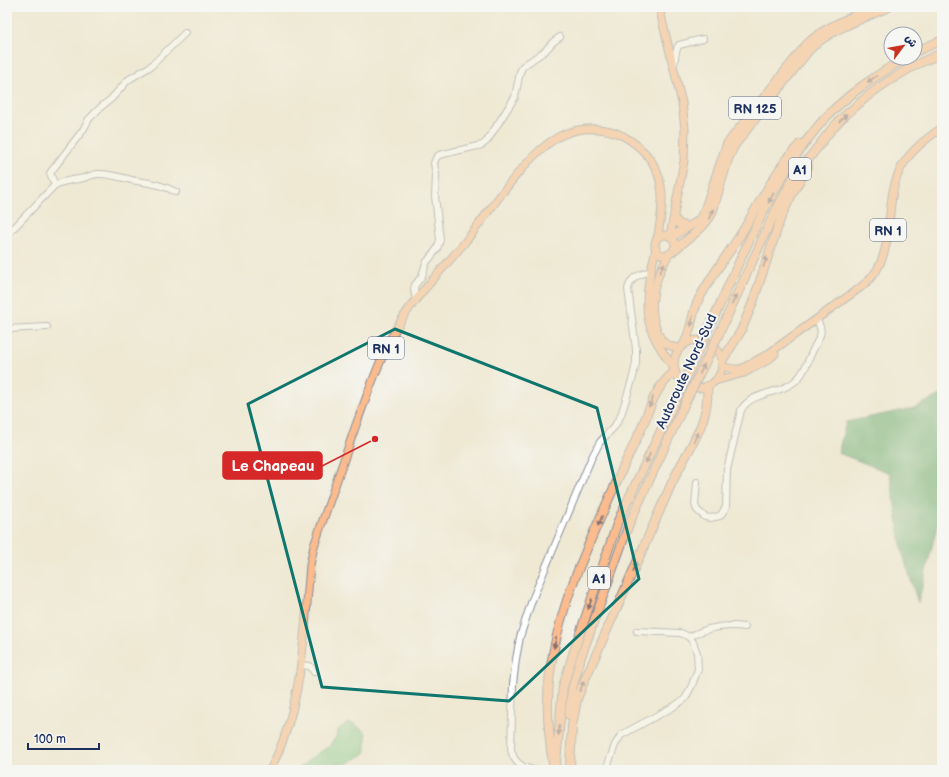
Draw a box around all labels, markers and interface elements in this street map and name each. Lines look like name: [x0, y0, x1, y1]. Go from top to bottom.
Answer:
north arrow: [883, 26, 923, 66]
text: ش: [902, 32, 920, 50]
one-way arrow: [866, 75, 877, 83]
road number: RN 125: [729, 97, 781, 119]
one-way arrow: [837, 113, 848, 122]
road number: A1: [789, 158, 811, 180]
one-way arrow: [767, 192, 774, 204]
one-way arrow: [708, 209, 714, 220]
road number: RN 1: [870, 219, 906, 241]
one-way arrow: [763, 256, 769, 268]
one-way arrow: [659, 262, 665, 274]
one-way arrow: [731, 295, 737, 306]
street label: Autoroute Nord-Sud: [652, 311, 721, 431]
one-way arrow: [689, 315, 695, 327]
road number: RN 1: [368, 337, 404, 359]
one-way arrow: [699, 363, 705, 374]
one-way arrow: [648, 396, 654, 408]
one-way arrow: [693, 431, 700, 443]
callout: Le Chapeau: [223, 452, 322, 479]
one-way arrow: [645, 452, 651, 463]
text: Le Chapeau: [232, 457, 314, 476]
one-way arrow: [597, 515, 603, 527]
one-way arrow: [632, 561, 638, 573]
road number: A1: [588, 567, 610, 589]
one-way arrow: [586, 598, 592, 610]
one-way arrow: [551, 636, 557, 649]
one-way arrow: [580, 680, 586, 692]
one-way arrow: [556, 724, 562, 736]
scale bar: [28, 725, 99, 751]
text: 100 m: [34, 732, 66, 747]

